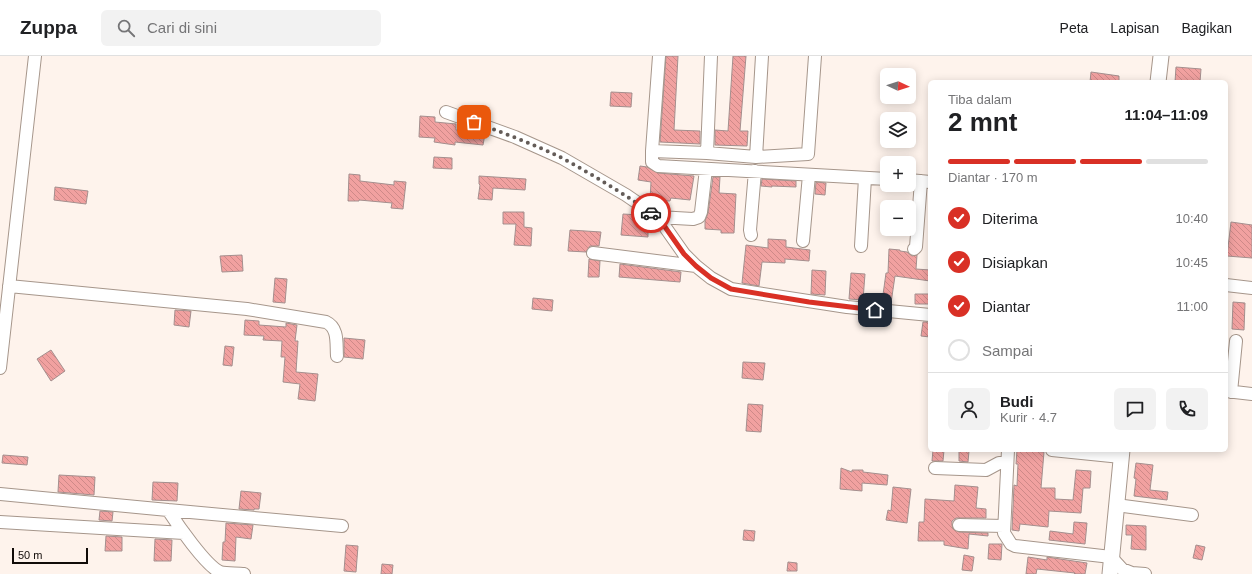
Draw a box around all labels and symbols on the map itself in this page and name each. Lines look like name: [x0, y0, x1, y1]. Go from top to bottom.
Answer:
north arrow: [880, 68, 916, 104]
pin: [457, 105, 491, 139]
courier: [631, 193, 671, 233]
pin: [858, 293, 892, 327]
scale bar: [12, 546, 88, 565]

